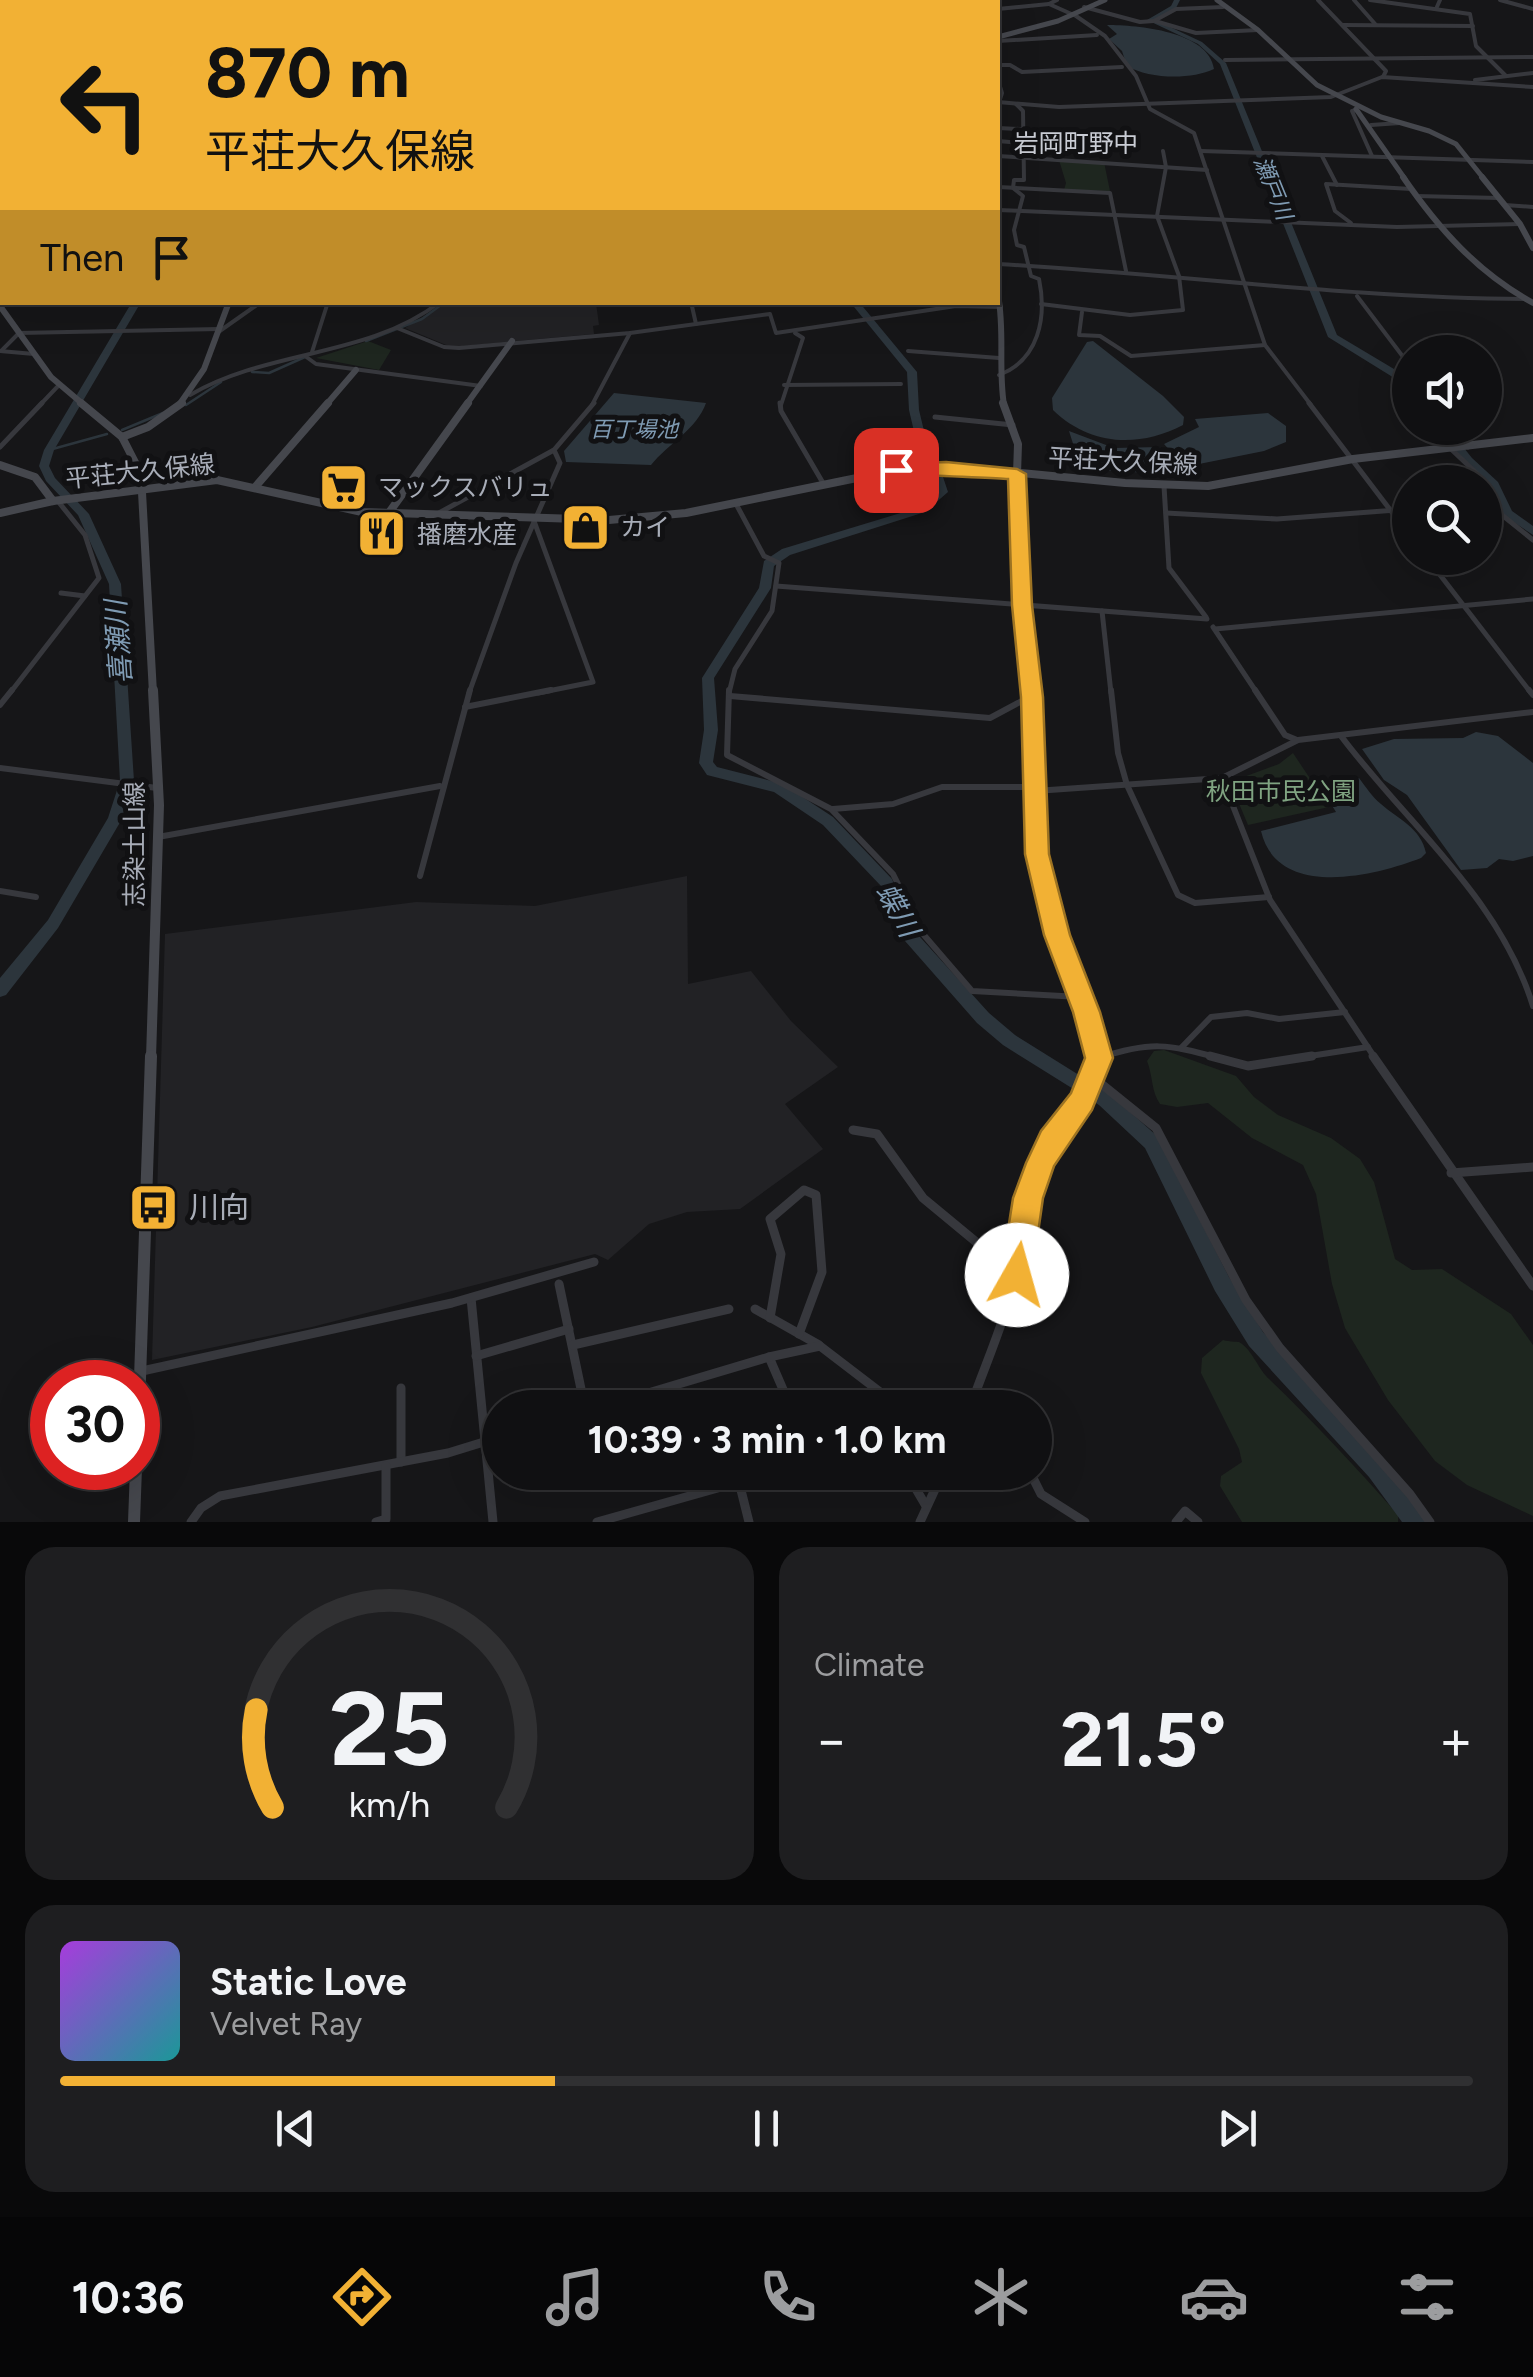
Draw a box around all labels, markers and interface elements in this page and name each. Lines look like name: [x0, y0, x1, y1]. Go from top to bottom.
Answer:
text: 870 m: [205, 30, 410, 115]
icon: left: [40, 40, 170, 170]
text: 平荘大久保線: [205, 124, 475, 178]
district label: 岩岡町野中: [1013, 128, 1139, 158]
water label: 瀬戸川: [1248, 152, 1299, 226]
icon: arrive: [144, 230, 199, 285]
text: Then: [40, 235, 124, 281]
map controls: [1392, 335, 1502, 575]
button: sound: [1392, 335, 1502, 445]
water label: 百丁場池: [590, 416, 680, 443]
pin: [854, 428, 939, 513]
street label: 平荘大久保線: [1047, 442, 1199, 480]
icon: arrive: [869, 443, 924, 498]
street label: 平荘大久保線: [64, 448, 216, 494]
supermarket icon: マックスバリュ: [317, 461, 369, 513]
button: search: [1392, 465, 1502, 575]
place label: マックスバリュ: [378, 472, 552, 502]
shop icon: カイ: [559, 501, 611, 553]
restaurant icon: 播磨水産: [356, 508, 408, 560]
place label: カイ: [620, 512, 670, 542]
place label: 播磨水産: [417, 519, 517, 549]
water label: 喜瀬川: [98, 596, 138, 685]
park label: 秋田市民公園: [1206, 776, 1356, 806]
street label: 志染土山線: [119, 781, 149, 907]
water label: 蝶川: [870, 877, 928, 945]
bus stop icon: 川向: [128, 1181, 180, 1233]
place label: 川向: [189, 1189, 249, 1226]
position arrow: [965, 1223, 1069, 1327]
speed limit sign: 30: [30, 1360, 160, 1490]
text: 10:39 · 3 min · 1.0 km: [588, 1417, 946, 1463]
text: Climate: [814, 1646, 925, 1684]
text: 25: [329, 1666, 450, 1791]
text: 21.5°: [1061, 1695, 1226, 1785]
text: −: [814, 1707, 848, 1773]
text: +: [1439, 1707, 1473, 1773]
text: km/h: [349, 1783, 430, 1826]
text: Static Love: [210, 1959, 407, 2005]
text: Velvet Ray: [210, 2005, 362, 2043]
icon: previous: [268, 2101, 323, 2156]
icon: pause: [739, 2101, 794, 2156]
icon: next: [1210, 2101, 1265, 2156]
icon: directions: [327, 2262, 397, 2332]
icon: music: [540, 2262, 610, 2332]
icon: phone: [753, 2262, 823, 2332]
icon: climate: [966, 2262, 1036, 2332]
icon: car: [1179, 2262, 1249, 2332]
icon: filters: [1392, 2262, 1462, 2332]
text: 10:36: [71, 2270, 184, 2324]

